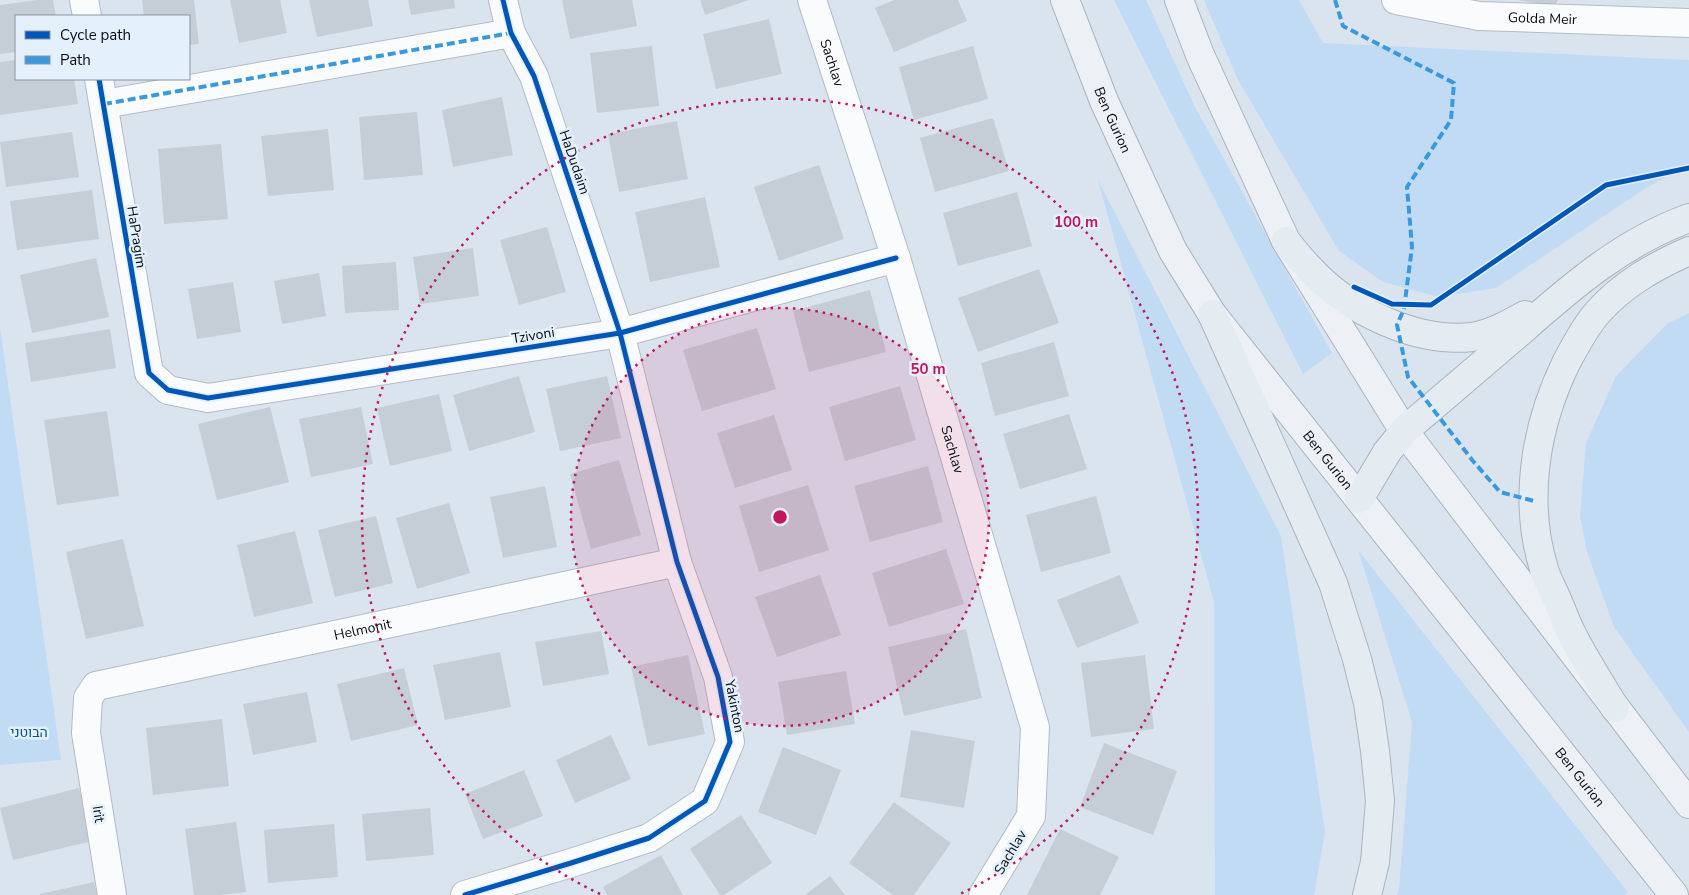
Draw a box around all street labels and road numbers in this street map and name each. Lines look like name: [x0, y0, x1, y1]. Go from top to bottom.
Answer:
street label: Golda Meir: [1508, 8, 1577, 29]
street label: Sachlav: [815, 37, 849, 90]
street label: Ben Gurion: [1089, 84, 1136, 156]
street label: HaDudaim: [555, 127, 594, 197]
street label: HaPragim: [122, 205, 151, 269]
street label: Tzivoni: [510, 323, 556, 348]
street label: Sachlav: [936, 423, 969, 477]
street label: Ben Gurion: [1298, 427, 1357, 494]
street label: Helmonit: [332, 614, 393, 645]
street label: Yakinton: [720, 677, 749, 734]
street label: Ben Gurion: [1550, 744, 1609, 811]
street label: Irit: [88, 804, 109, 824]
street label: Sachlav: [990, 826, 1032, 878]

